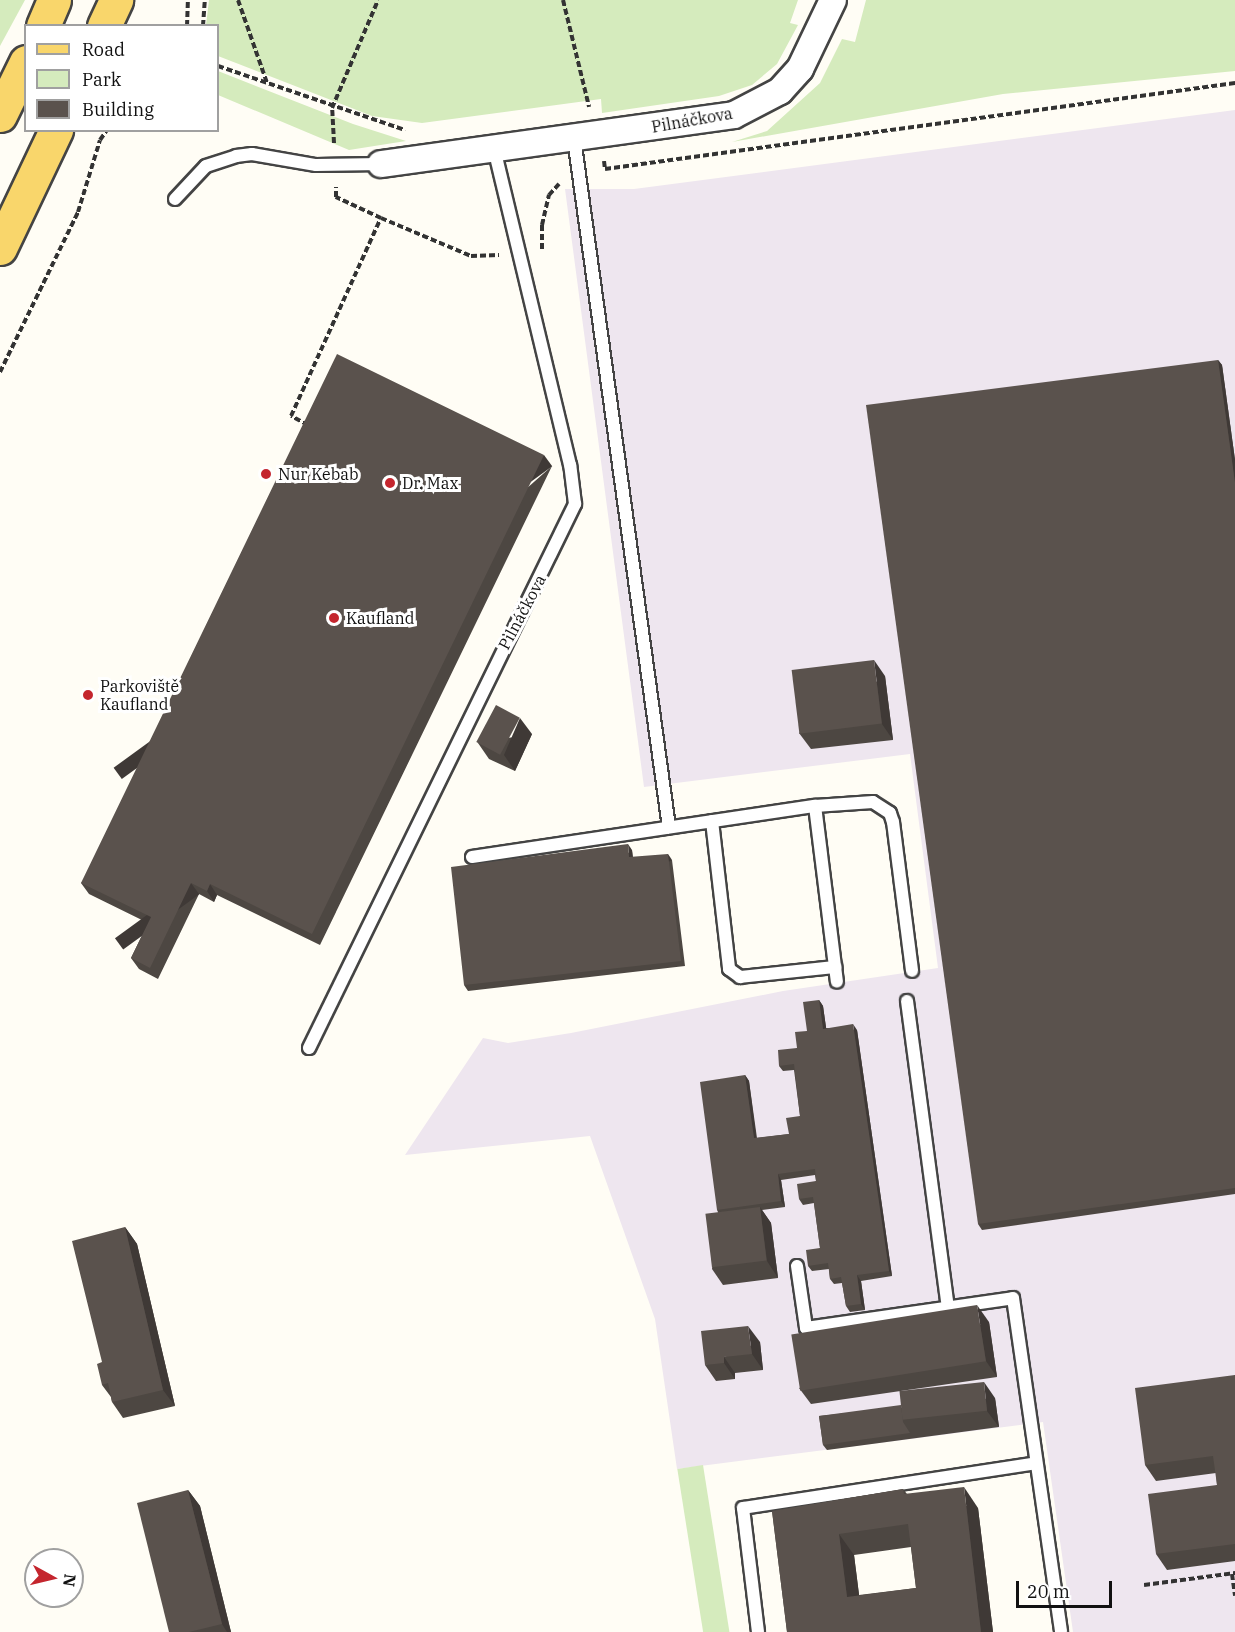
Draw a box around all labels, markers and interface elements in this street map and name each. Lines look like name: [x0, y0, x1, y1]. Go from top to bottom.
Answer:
legend: [24, 24, 219, 132]
text: Road: [82, 38, 125, 61]
text: Park: [82, 68, 121, 91]
text: Building: [82, 98, 154, 121]
street label: Pilnáčkova: [650, 103, 734, 137]
place label: Nur Kebab: [278, 464, 359, 484]
marker: Nur Kebab: [259, 467, 273, 481]
place label: Dr. Max: [402, 473, 458, 493]
marker: Dr. Max: [383, 476, 397, 490]
street label: Pilnáčkova: [494, 571, 550, 653]
place label: Kaufland: [346, 608, 414, 628]
marker: Kaufland: [327, 611, 341, 625]
place label: Parkoviště Kaufland: [100, 676, 179, 714]
marker: Parkoviště Kaufland: [81, 688, 95, 702]
north arrow: [24, 1548, 84, 1608]
scale bar: [1019, 1569, 1115, 1607]
text: N: [59, 1573, 81, 1588]
text: 20 m: [1027, 1580, 1070, 1603]

